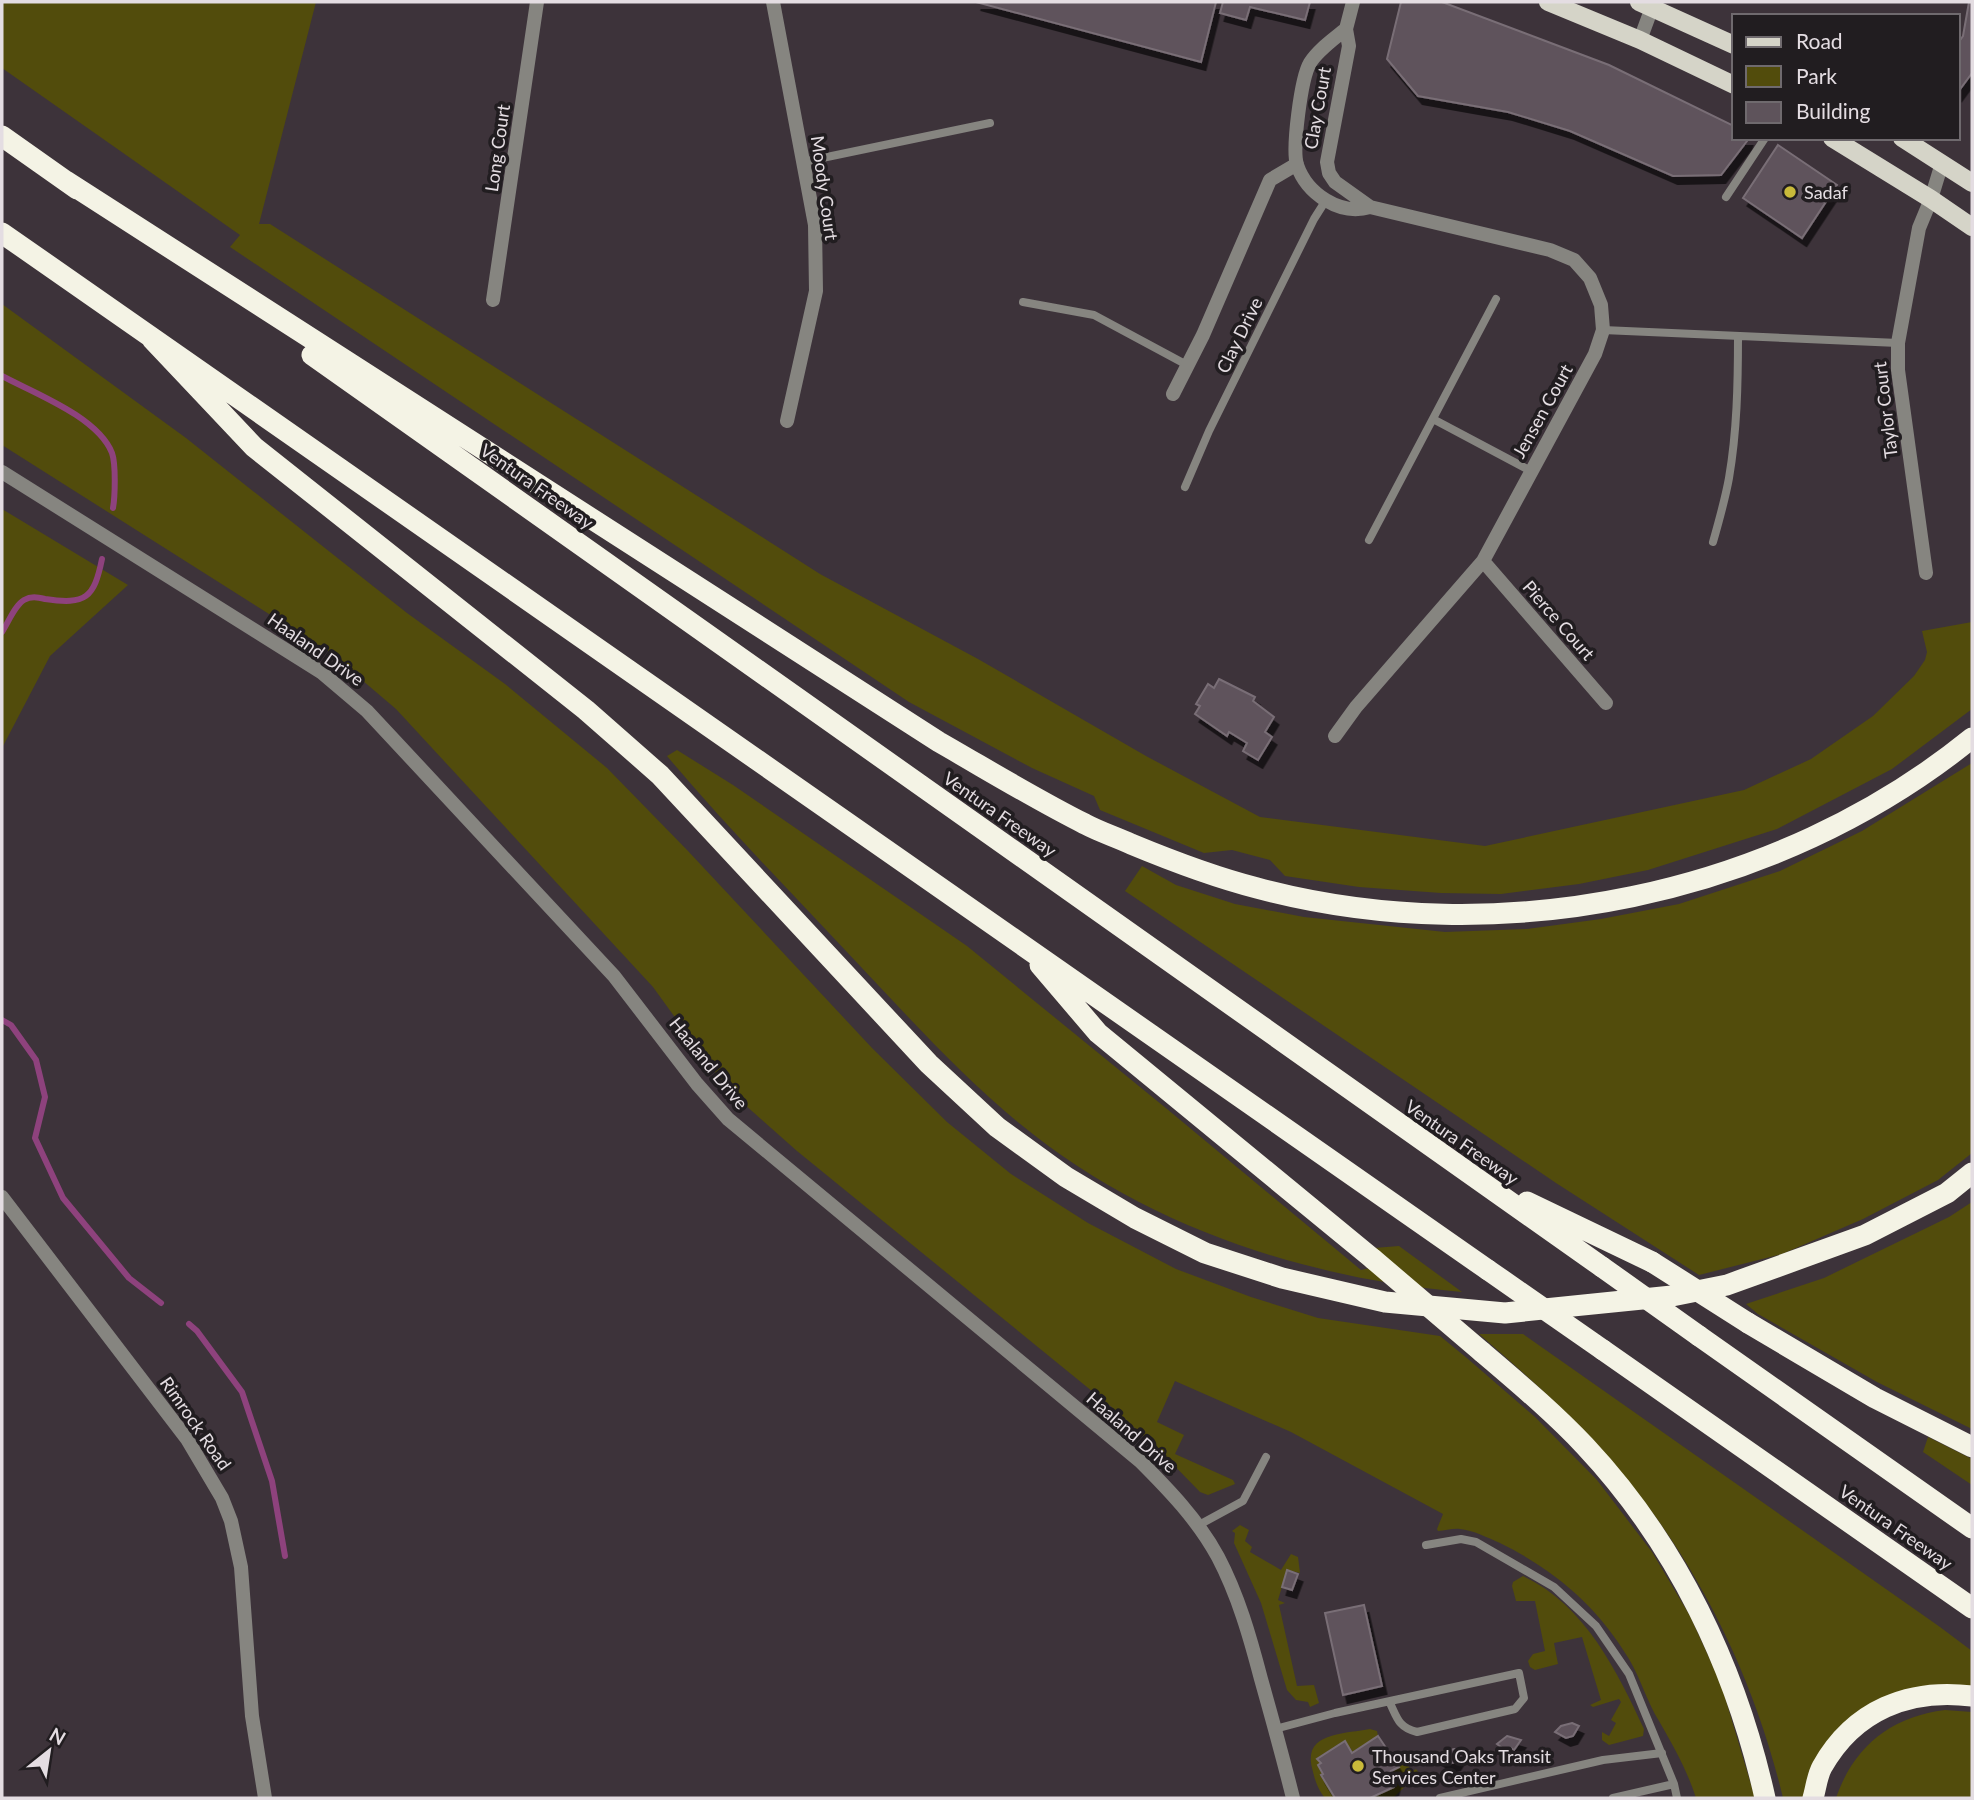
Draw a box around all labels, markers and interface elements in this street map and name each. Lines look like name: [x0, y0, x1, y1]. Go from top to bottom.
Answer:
legend: [1732, 14, 1960, 140]
text: Road: [1796, 28, 1843, 53]
text: Park: [1796, 63, 1837, 88]
street label: Clay Court: [1299, 64, 1335, 151]
text: Building: [1796, 98, 1871, 123]
street label: Long Court: [480, 102, 514, 193]
street label: Moody Court: [807, 134, 843, 242]
place label: Sadaf: [1804, 181, 1848, 203]
marker: Sadaf: [1782, 184, 1798, 200]
street label: Clay Drive: [1211, 294, 1267, 376]
street label: Jensen Court: [1507, 360, 1577, 462]
street label: Taylor Court: [1868, 360, 1902, 459]
street label: Ventura Freeway: [476, 439, 598, 534]
street label: Pierce Court: [1518, 576, 1600, 665]
street label: Haaland Drive: [264, 608, 368, 690]
street label: Ventura Freeway: [939, 767, 1061, 862]
street label: Haaland Drive: [665, 1012, 753, 1114]
street label: Ventura Freeway: [1401, 1095, 1523, 1190]
street label: Rimrock Road: [156, 1372, 236, 1474]
street label: Haaland Drive: [1082, 1387, 1182, 1477]
street label: Ventura Freeway: [1835, 1480, 1957, 1575]
north arrow: [14, 1716, 84, 1786]
text: N: [46, 1722, 70, 1749]
place label: Thousand Oaks Transit Services Center: [1372, 1745, 1552, 1788]
marker: Thousand Oaks Transit Services Center: [1350, 1758, 1366, 1774]

